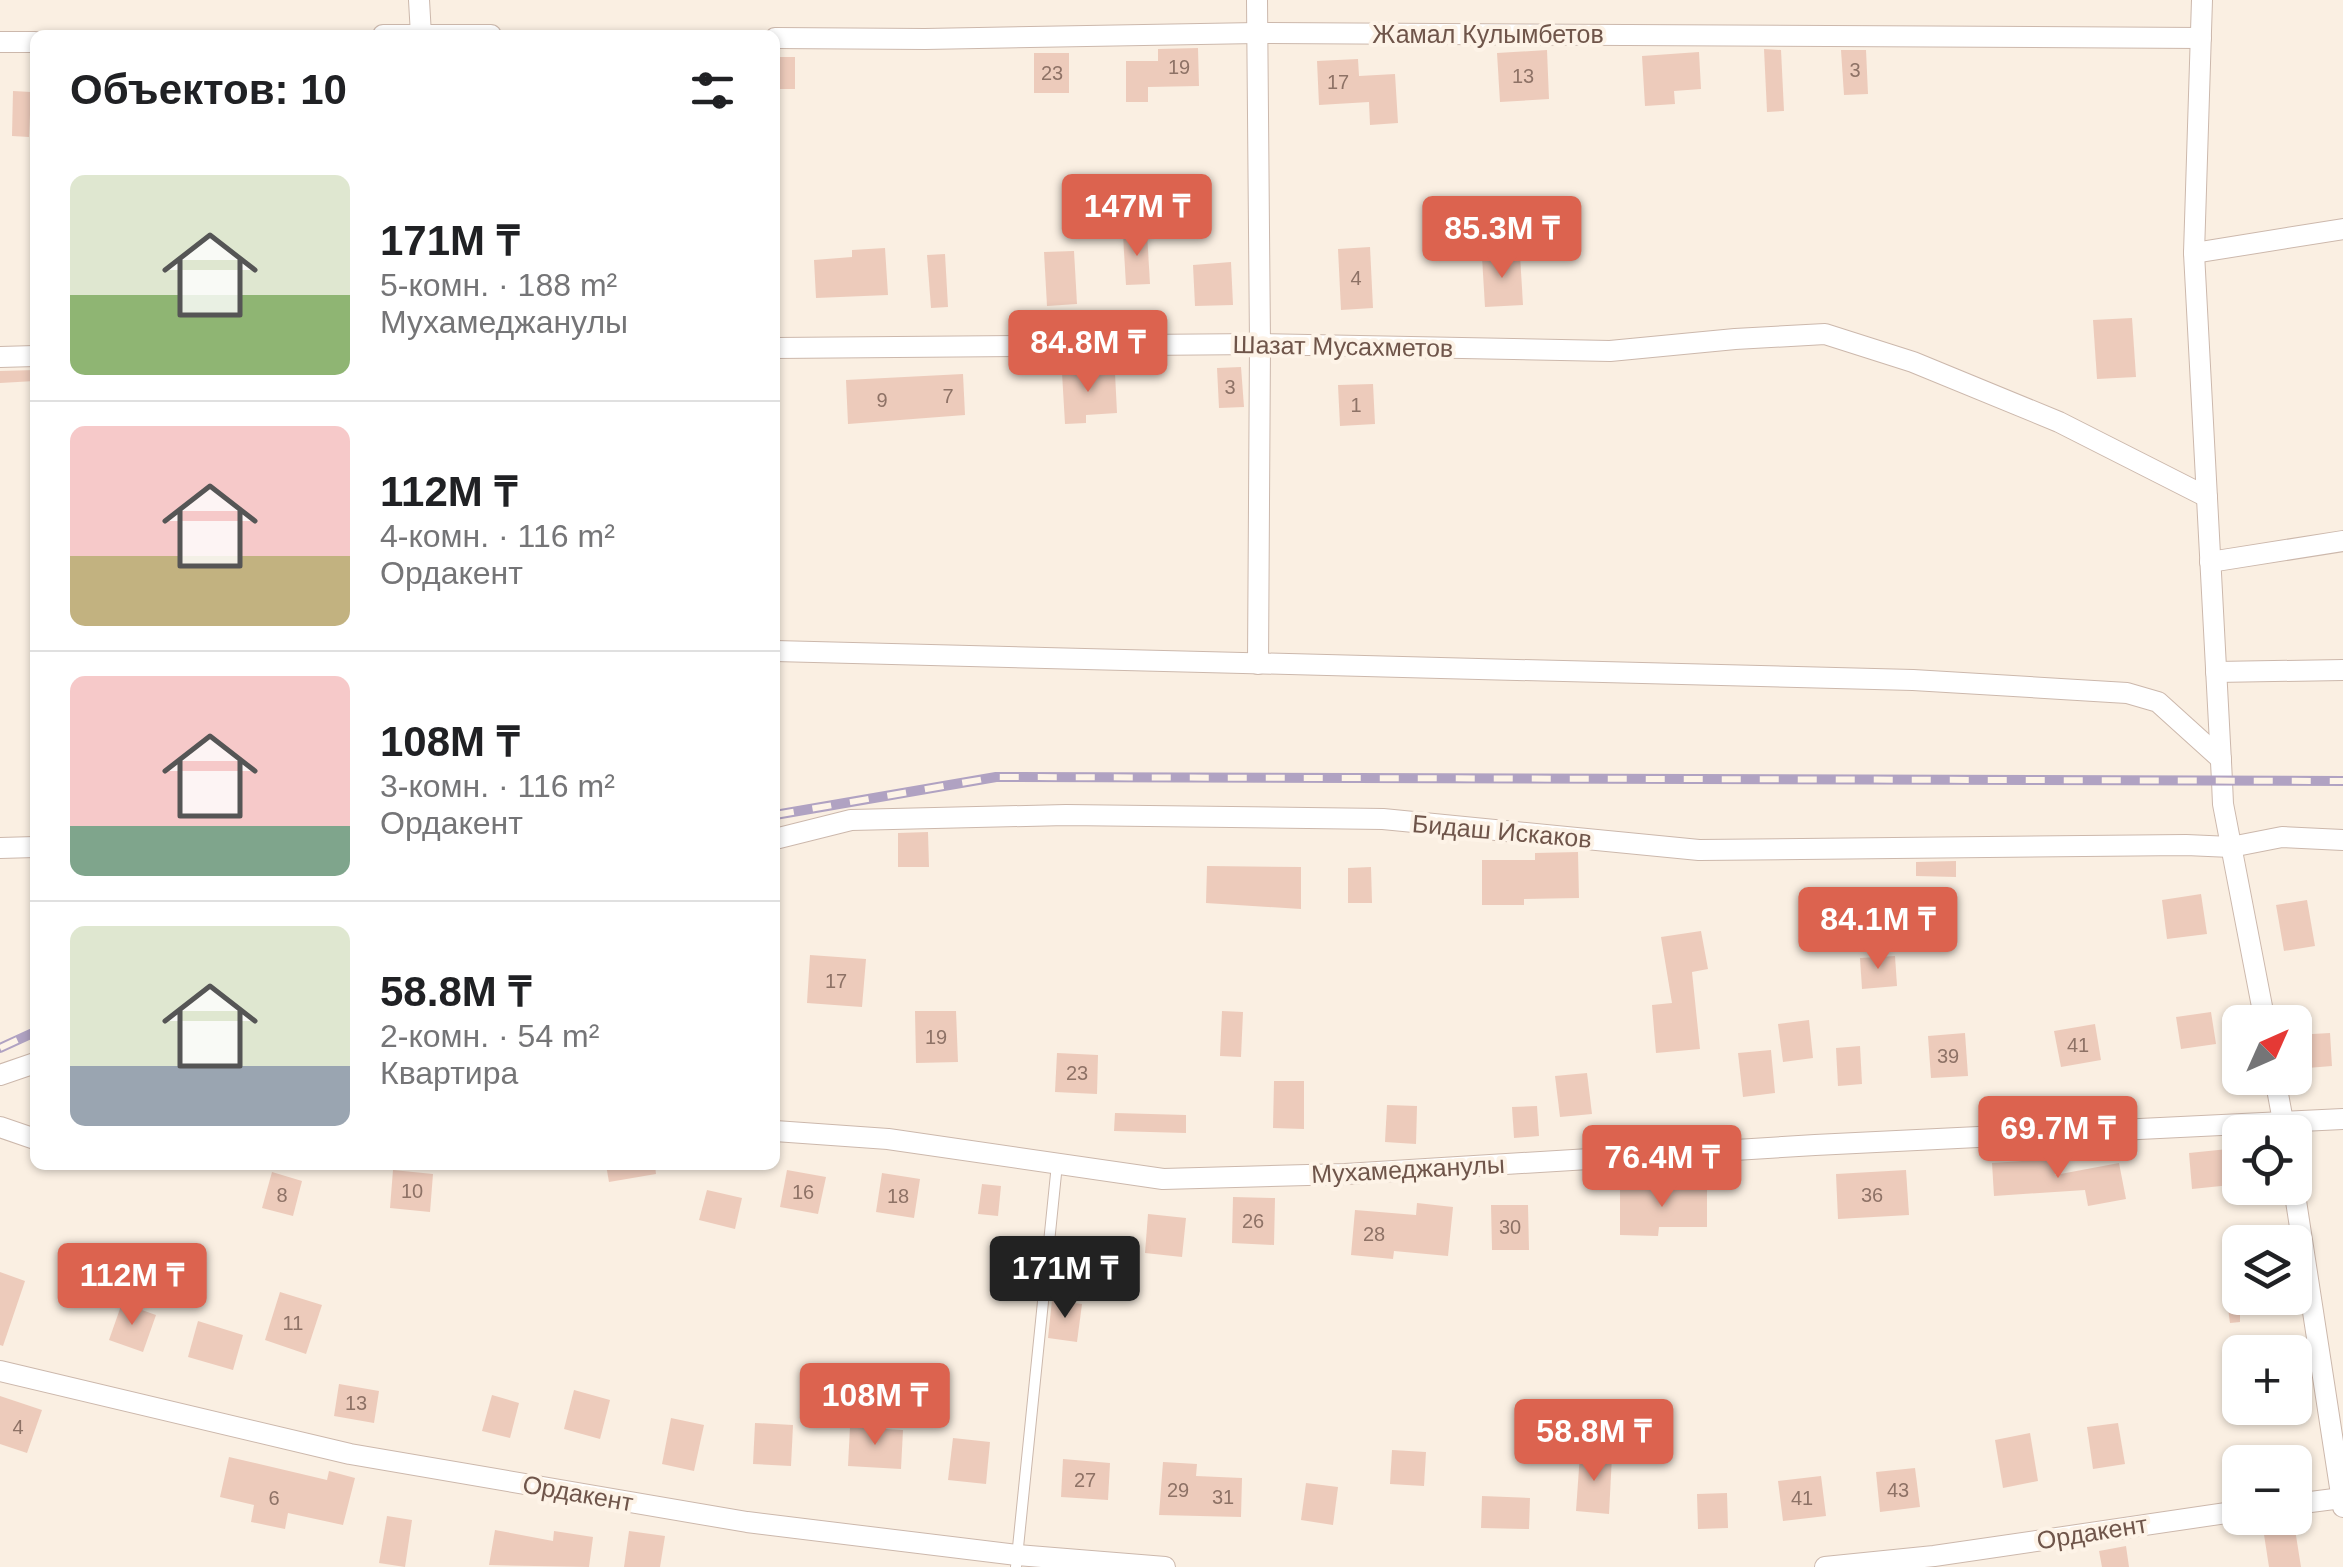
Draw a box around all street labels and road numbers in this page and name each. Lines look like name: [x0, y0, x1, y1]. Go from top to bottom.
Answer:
street label: Жамал Кулымбетов: [1372, 20, 1604, 48]
street label: Шазат Мусахметов: [1232, 330, 1454, 362]
street label: Бидаш Искаков: [1411, 809, 1593, 853]
street label: Мухамеджанулы: [1310, 1150, 1506, 1188]
street label: Ордакент: [521, 1470, 636, 1517]
street label: Ордакент: [2035, 1509, 2150, 1555]

